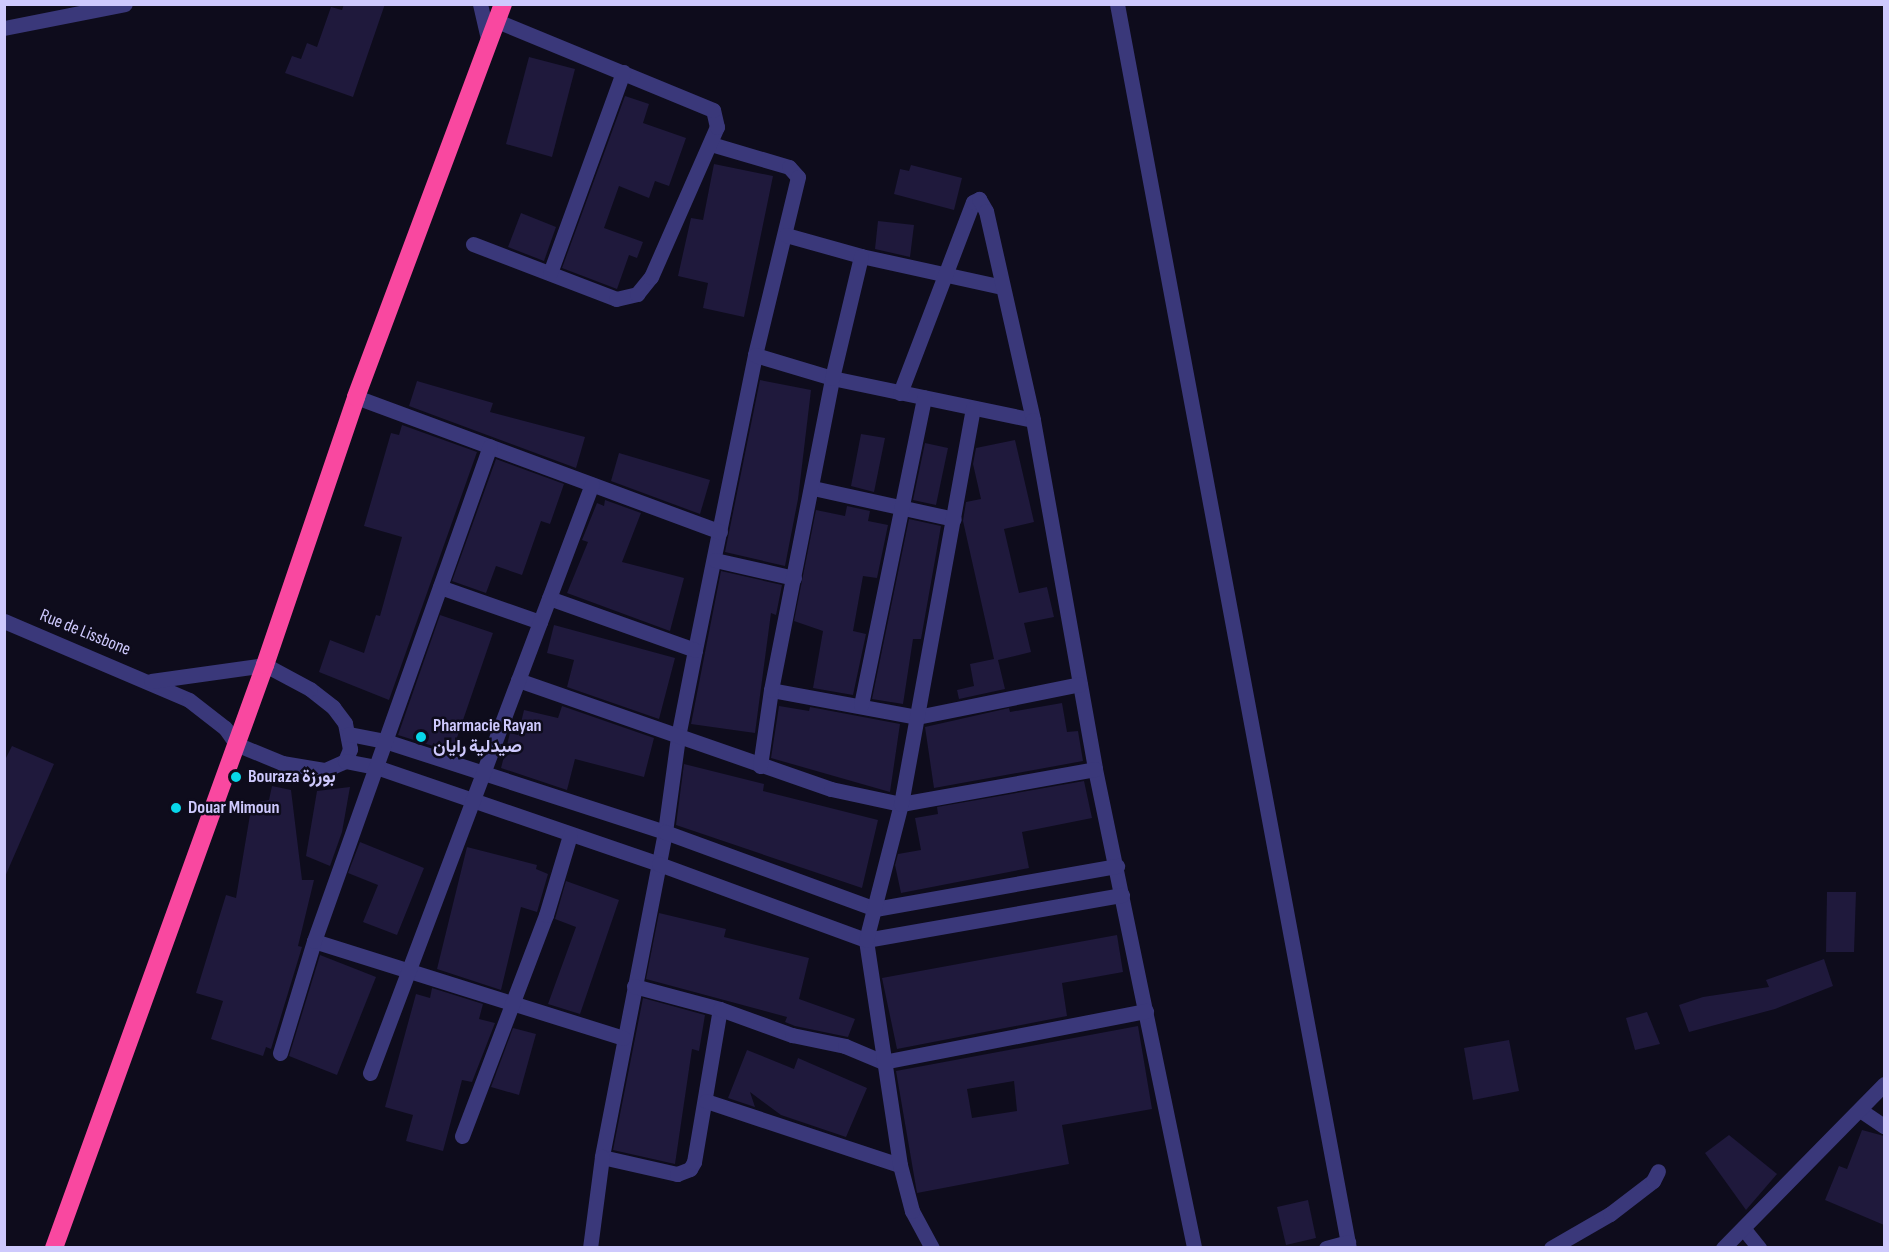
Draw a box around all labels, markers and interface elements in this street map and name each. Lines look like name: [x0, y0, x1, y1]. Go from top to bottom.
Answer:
street label: Rue de Lissbone: [36, 605, 134, 661]
place label: Pharmacie Rayan صيدلية رايان: [433, 716, 542, 758]
marker: Pharmacie Rayan صيدلية رايان: [414, 730, 428, 744]
place label: Bouraza بورزة: [248, 766, 336, 788]
marker: Bouraza بورزة: [229, 770, 243, 784]
place label: Douar Mimoun: [188, 797, 279, 819]
marker: Douar Mimoun: [169, 801, 183, 815]

